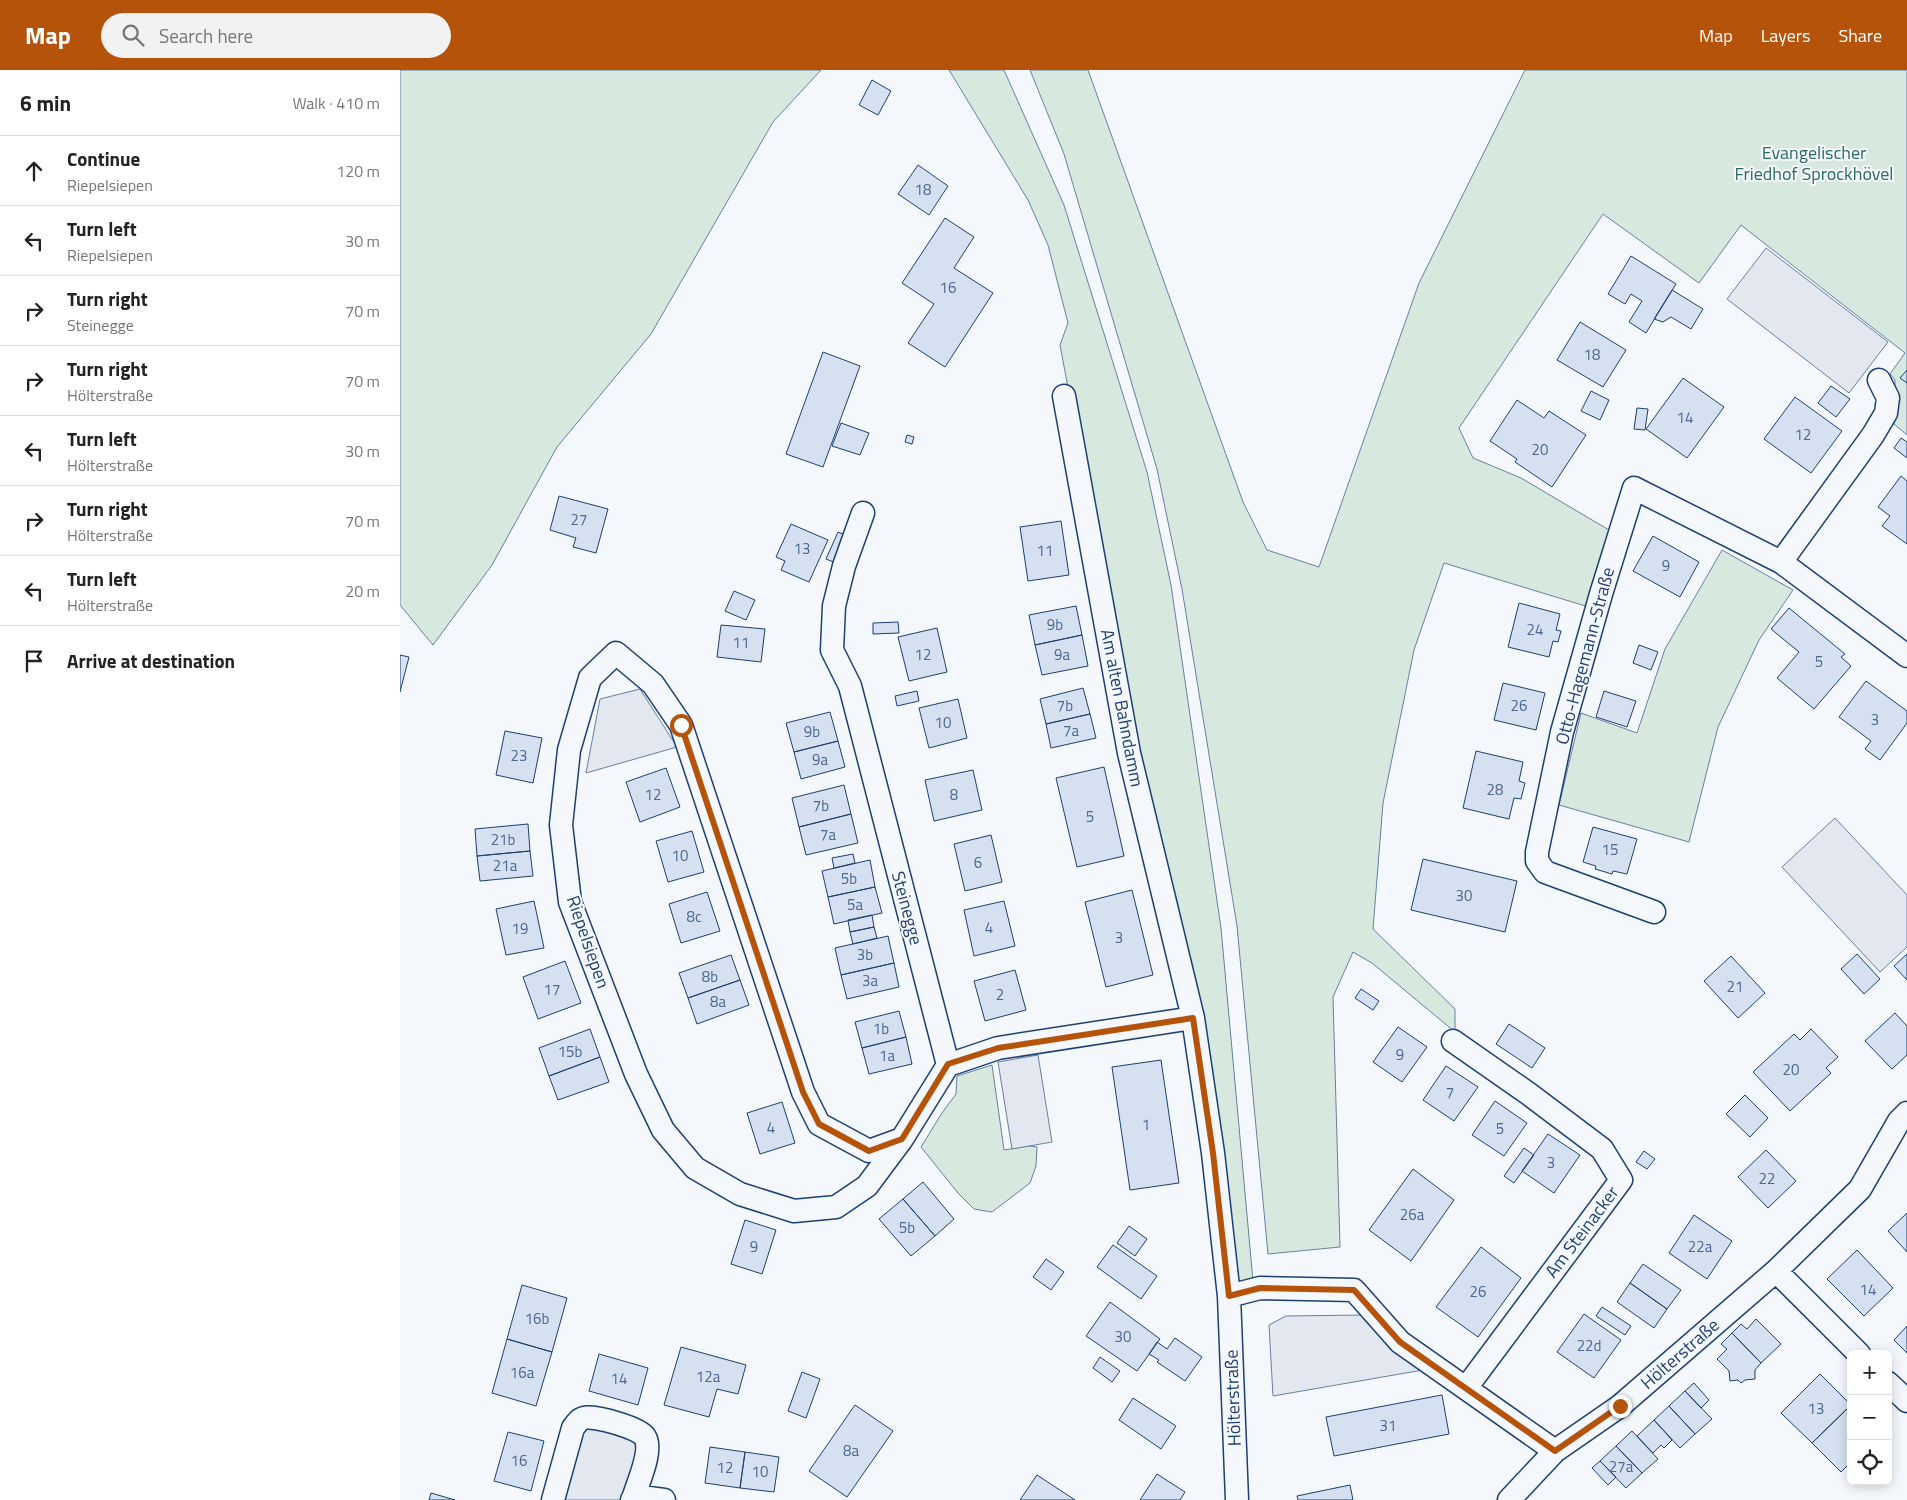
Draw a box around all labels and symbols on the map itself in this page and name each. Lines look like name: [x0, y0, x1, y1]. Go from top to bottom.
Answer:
park label: Evangelischer Friedhof Sprockhövel: [1735, 139, 1893, 187]
house number: 18: [915, 178, 931, 201]
house number: 16: [940, 276, 956, 299]
house number: 18: [1584, 343, 1600, 366]
house number: 14: [1677, 406, 1693, 429]
house number: 12: [1795, 423, 1811, 446]
house number: 20: [1532, 438, 1548, 461]
house number: 27: [571, 508, 587, 531]
house number: 13: [794, 537, 810, 560]
house number: 11: [1037, 539, 1053, 562]
house number: 9: [1662, 554, 1670, 577]
street label: Otto-Hagemann-Straße: [1548, 564, 1621, 748]
house number: 9b: [1047, 613, 1063, 636]
house number: 24: [1527, 618, 1543, 641]
street label: Am alten Bahndamm: [1094, 627, 1151, 789]
house number: 11: [733, 631, 749, 654]
house number: 12: [915, 643, 931, 666]
house number: 9a: [1054, 643, 1070, 666]
house number: 5: [1815, 650, 1823, 673]
house number: 7b: [1057, 694, 1073, 717]
house number: 26: [1511, 694, 1527, 717]
house number: 3: [1871, 708, 1879, 731]
house number: 10: [935, 711, 951, 734]
route start: [670, 714, 693, 737]
house number: 7a: [1063, 719, 1079, 742]
house number: 9b: [804, 720, 820, 743]
house number: 23: [511, 744, 527, 767]
house number: 9a: [812, 748, 828, 771]
house number: 28: [1487, 778, 1503, 801]
house number: 12: [645, 783, 661, 806]
house number: 8: [950, 783, 958, 806]
house number: 7b: [813, 794, 829, 817]
house number: 5: [1086, 805, 1094, 828]
house number: 7a: [820, 823, 836, 846]
house number: 21b: [491, 828, 515, 851]
house number: 15: [1602, 838, 1618, 861]
house number: 10: [672, 844, 688, 867]
house number: 6: [974, 851, 982, 874]
house number: 21a: [493, 854, 518, 877]
house number: 5b: [841, 867, 857, 890]
street label: Steinegge: [885, 868, 930, 948]
house number: 30: [1456, 884, 1472, 907]
street label: Riepelsiepen: [560, 892, 617, 992]
house number: 5a: [847, 893, 863, 916]
house number: 8c: [687, 905, 701, 928]
house number: 4: [985, 916, 993, 939]
house number: 19: [512, 917, 528, 940]
house number: 3: [1115, 926, 1123, 949]
house number: 3b: [857, 943, 873, 966]
house number: 8b: [702, 965, 718, 988]
house number: 3a: [862, 969, 878, 992]
house number: 21: [1727, 975, 1743, 998]
house number: 17: [544, 978, 560, 1001]
house number: 2: [996, 983, 1004, 1006]
house number: 8a: [710, 990, 726, 1013]
house number: 1b: [873, 1017, 889, 1040]
house number: 15b: [558, 1040, 582, 1063]
house number: 9: [1396, 1043, 1404, 1066]
house number: 1a: [879, 1044, 895, 1067]
house number: 20: [1783, 1058, 1799, 1081]
house number: 7: [1446, 1081, 1454, 1104]
house number: 1: [1142, 1113, 1150, 1136]
house number: 4: [767, 1116, 775, 1139]
house number: 5: [1496, 1117, 1504, 1140]
house number: 3: [1547, 1151, 1555, 1174]
house number: 22: [1759, 1167, 1775, 1190]
street label: Am Steinacker: [1538, 1180, 1625, 1283]
house number: 26a: [1400, 1203, 1425, 1226]
house number: 5b: [899, 1216, 915, 1239]
house number: 9: [750, 1235, 758, 1258]
house number: 22a: [1688, 1235, 1713, 1258]
house number: 14: [1860, 1278, 1876, 1301]
house number: 26: [1470, 1280, 1486, 1303]
house number: 16b: [525, 1307, 549, 1330]
street label: Hölterstraße: [1634, 1312, 1725, 1396]
house number: 30: [1115, 1325, 1131, 1348]
house number: 22d: [1577, 1334, 1601, 1357]
street label: Hölterstraße: [1217, 1349, 1248, 1447]
house number: 16a: [510, 1361, 535, 1384]
house number: 12a: [696, 1365, 721, 1388]
house number: 14: [611, 1367, 627, 1390]
route end: [1609, 1395, 1632, 1418]
house number: 13: [1808, 1397, 1824, 1420]
house number: 31: [1380, 1414, 1396, 1437]
house number: 8a: [843, 1439, 859, 1462]
house number: 16: [511, 1449, 527, 1472]
house number: 27a: [1609, 1455, 1634, 1478]
house number: 12: [717, 1456, 733, 1479]
house number: 10: [752, 1460, 768, 1483]

